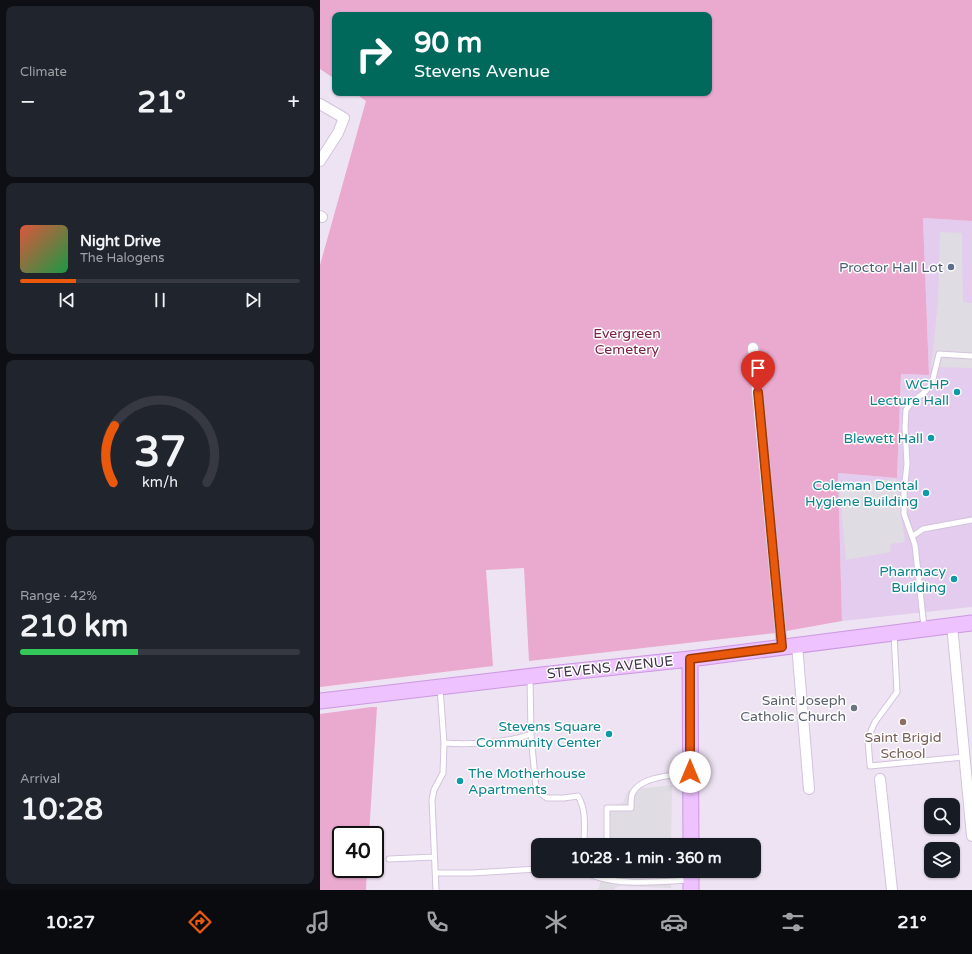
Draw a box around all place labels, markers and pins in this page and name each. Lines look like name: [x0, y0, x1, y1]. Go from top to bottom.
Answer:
place label: Proctor Hall Lot: [839, 259, 944, 276]
marker: Proctor Hall Lot: [946, 262, 956, 272]
pin: [741, 351, 775, 392]
place label: WCHP Lecture Hall: [870, 376, 949, 409]
marker: WCHP Lecture Hall: [952, 387, 962, 397]
place label: Blewett Hall: [843, 430, 923, 447]
marker: Blewett Hall: [926, 433, 936, 443]
place label: Coleman Dental Hygiene Building: [805, 477, 918, 510]
marker: Coleman Dental Hygiene Building: [921, 488, 931, 498]
place label: Pharmacy Building: [879, 563, 946, 596]
marker: Pharmacy Building: [949, 574, 959, 584]
place label: Saint Joseph Catholic Church: [740, 692, 846, 725]
marker: Saint Joseph Catholic Church: [849, 703, 859, 713]
marker: Saint Brigid School: [898, 717, 908, 727]
place label: Stevens Square Community Center: [476, 718, 602, 751]
marker: Stevens Square Community Center: [604, 729, 614, 739]
place label: Saint Brigid School: [865, 729, 941, 762]
place label: The Motherhouse Apartments: [468, 765, 586, 798]
marker: The Motherhouse Apartments: [455, 776, 465, 786]

